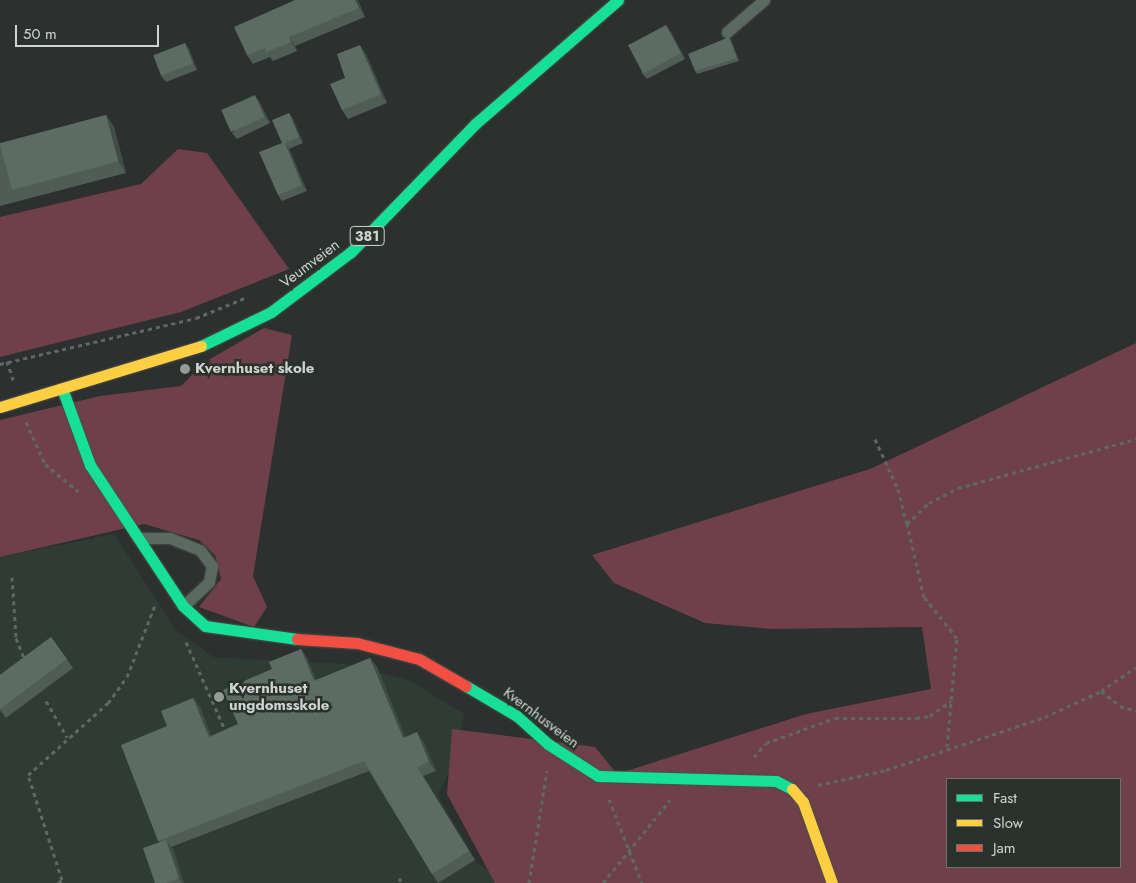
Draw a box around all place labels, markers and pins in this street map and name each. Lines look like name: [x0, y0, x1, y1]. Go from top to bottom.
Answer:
place label: Kvernhuset skole: [195, 360, 314, 378]
marker: Kvernhuset skole: [179, 363, 191, 375]
place label: Kvernhuset ungdomsskole: [229, 679, 329, 714]
marker: Kvernhuset ungdomsskole: [213, 691, 225, 703]

